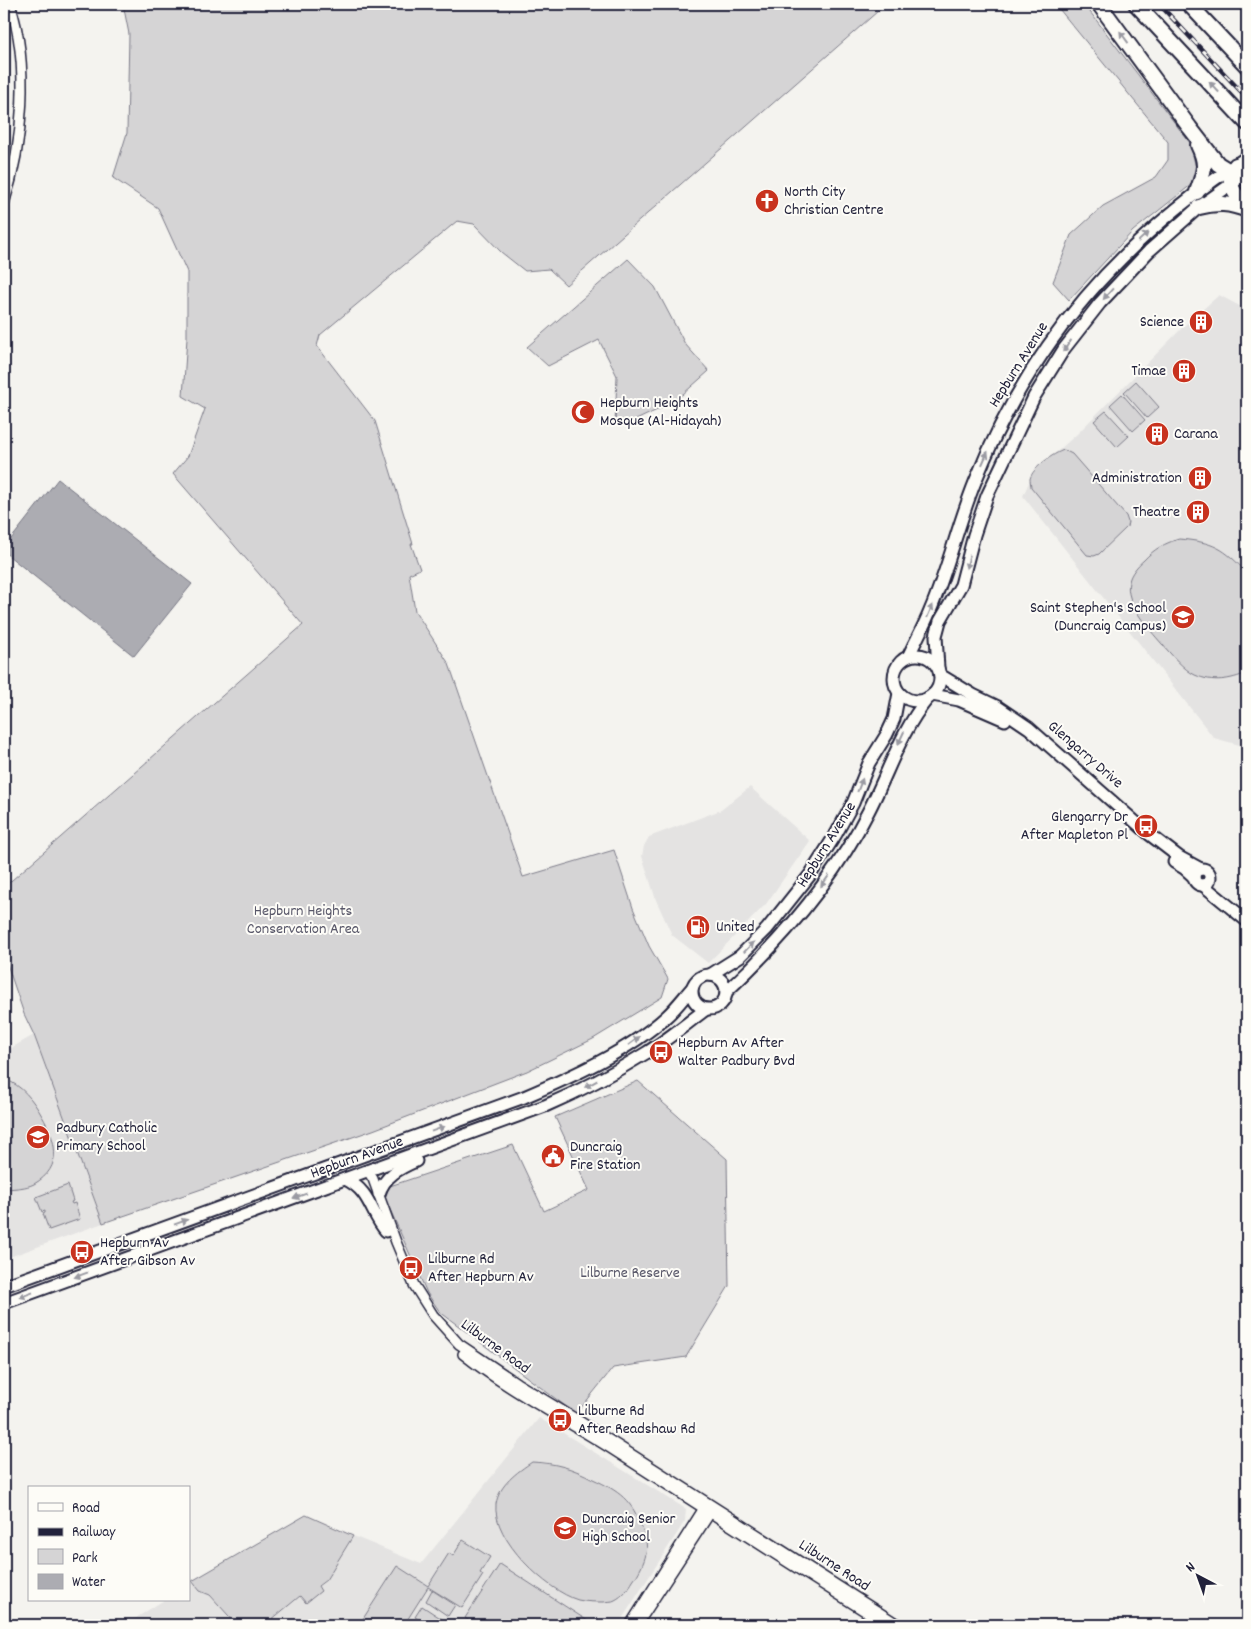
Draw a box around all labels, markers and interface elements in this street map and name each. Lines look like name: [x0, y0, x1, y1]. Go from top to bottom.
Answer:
one-way arrow: [1118, 31, 1129, 44]
one-way arrow: [1208, 81, 1220, 93]
place label: North City Christian Centre: [784, 181, 883, 222]
church icon: North City Christian Centre: [754, 188, 780, 214]
one-way arrow: [1137, 231, 1149, 243]
one-way arrow: [1103, 287, 1114, 300]
building icon: Science: [1188, 309, 1214, 335]
place label: Science: [1140, 311, 1184, 334]
street label: Hepburn Avenue: [983, 318, 1055, 412]
one-way arrow: [1061, 339, 1072, 352]
building icon: Timae: [1171, 358, 1197, 384]
place label: Timae: [1131, 360, 1166, 383]
place label: Hepburn Heights Mosque (Al-Hidayah): [600, 392, 721, 433]
mosque icon: Hepburn Heights Mosque (Al-Hidayah): [570, 399, 596, 425]
building icon: Carana: [1144, 421, 1170, 447]
place label: Carana: [1174, 423, 1218, 446]
one-way arrow: [981, 451, 989, 465]
building icon: Administration: [1187, 465, 1213, 491]
place label: Administration: [1092, 467, 1182, 490]
building icon: Theatre: [1185, 499, 1211, 525]
place label: Theatre: [1133, 501, 1180, 524]
one-way arrow: [964, 554, 972, 569]
place label: Saint Stephen's School (Duncraig Campus): [1030, 597, 1166, 638]
one-way arrow: [926, 604, 934, 618]
school or university icon: Saint Stephen's School (Duncraig Campus): [1170, 604, 1196, 630]
street label: Glengarry Drive: [1042, 716, 1128, 794]
one-way arrow: [897, 731, 906, 746]
one-way arrow: [856, 777, 864, 792]
street label: Hepburn Avenue: [791, 798, 863, 892]
place label: Glengarry Dr After Mapleton Pl: [1021, 806, 1128, 847]
bus stop icon: Glengarry Dr After Mapleton Pl: [1133, 813, 1159, 839]
one-way arrow: [820, 875, 830, 888]
park label: Hepburn Heights Conservation Area: [247, 900, 360, 941]
fuel station icon: United: [685, 914, 711, 940]
place label: United: [716, 916, 754, 939]
one-way arrow: [743, 941, 755, 953]
place label: Hepburn Av After Walter Padbury Bvd: [678, 1032, 795, 1073]
one-way arrow: [627, 1036, 641, 1046]
bus stop icon: Hepburn Av After Walter Padbury Bvd: [648, 1039, 674, 1065]
one-way arrow: [584, 1080, 599, 1088]
place label: Padbury Catholic Primary School: [56, 1117, 157, 1158]
school or university icon: Padbury Catholic Primary School: [25, 1124, 51, 1150]
one-way arrow: [431, 1125, 446, 1133]
street label: Hepburn Avenue: [307, 1131, 407, 1185]
place label: Duncraig Fire Station: [570, 1136, 641, 1177]
public building icon: Duncraig Fire Station: [540, 1143, 566, 1169]
one-way arrow: [292, 1193, 307, 1200]
one-way arrow: [174, 1218, 189, 1226]
place label: Hepburn Av After Gibson Av: [100, 1232, 195, 1273]
bus stop icon: Hepburn Av After Gibson Av: [69, 1239, 95, 1265]
place label: Lilburne Rd After Hepburn Av: [428, 1248, 534, 1289]
bus stop icon: Lilburne Rd After Hepburn Av: [398, 1255, 424, 1281]
park label: Lilburne Reserve: [580, 1262, 680, 1285]
one-way arrow: [73, 1271, 88, 1279]
one-way arrow: [18, 1291, 33, 1299]
street label: Lilburne Road: [455, 1314, 535, 1380]
place label: Lilburne Rd After Readshaw Rd: [578, 1400, 696, 1441]
bus stop icon: Lilburne Rd After Readshaw Rd: [547, 1407, 573, 1433]
legend: [28, 1486, 190, 1602]
text: Road: [72, 1498, 100, 1520]
place label: Duncraig Senior High School: [582, 1508, 676, 1549]
school or university icon: Duncraig Senior High School: [552, 1515, 578, 1541]
text: Railway: [72, 1522, 116, 1544]
street label: Lilburne Road: [794, 1534, 874, 1598]
text: Park: [72, 1548, 98, 1570]
north arrow: [1174, 1552, 1224, 1602]
text: N: [1182, 1558, 1200, 1578]
text: Water: [72, 1572, 106, 1594]

